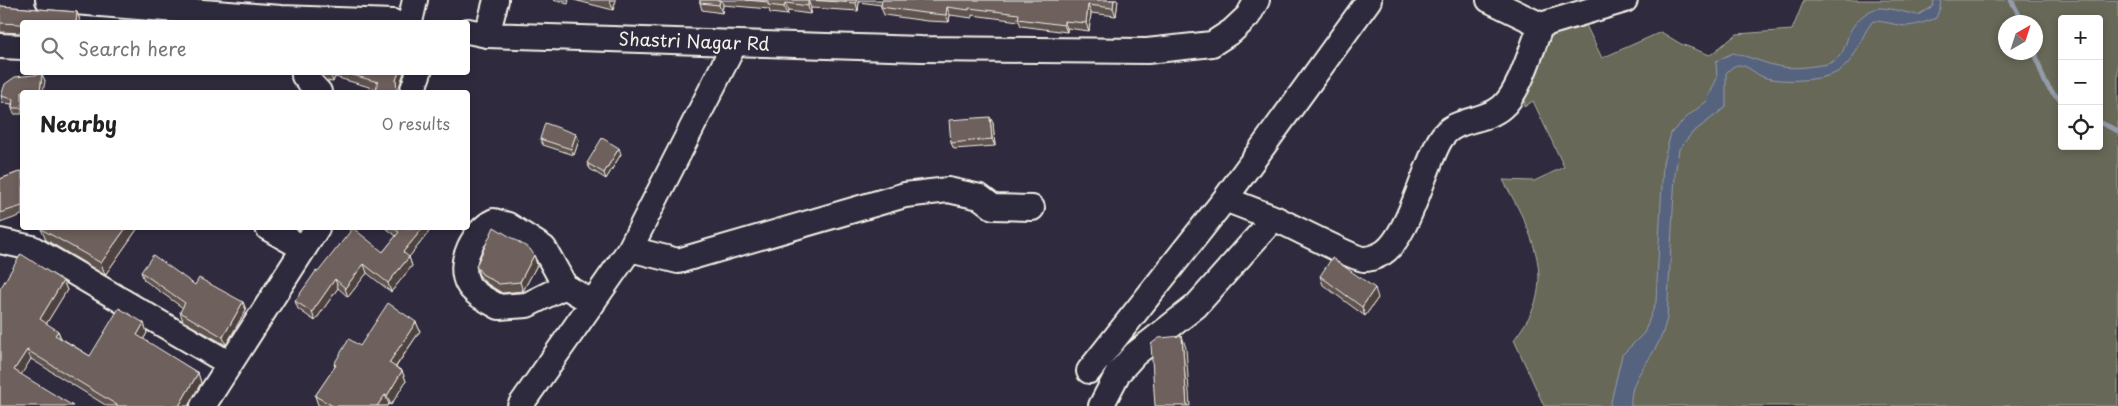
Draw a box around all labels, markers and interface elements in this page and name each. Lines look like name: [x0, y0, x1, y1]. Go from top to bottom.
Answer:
north arrow: [1998, 15, 2043, 60]
map controls: [2058, 15, 2103, 150]
button: +: [2058, 15, 2103, 60]
search box: [20, 20, 470, 75]
street label: Shastri Nagar Rd: [618, 24, 770, 57]
icon: search: [38, 34, 66, 62]
text: Search here: [78, 34, 187, 62]
button: −: [2058, 60, 2103, 105]
button: locate: [2058, 105, 2103, 150]
text: Nearby: [40, 107, 117, 139]
text: 0 results: [382, 111, 450, 135]

